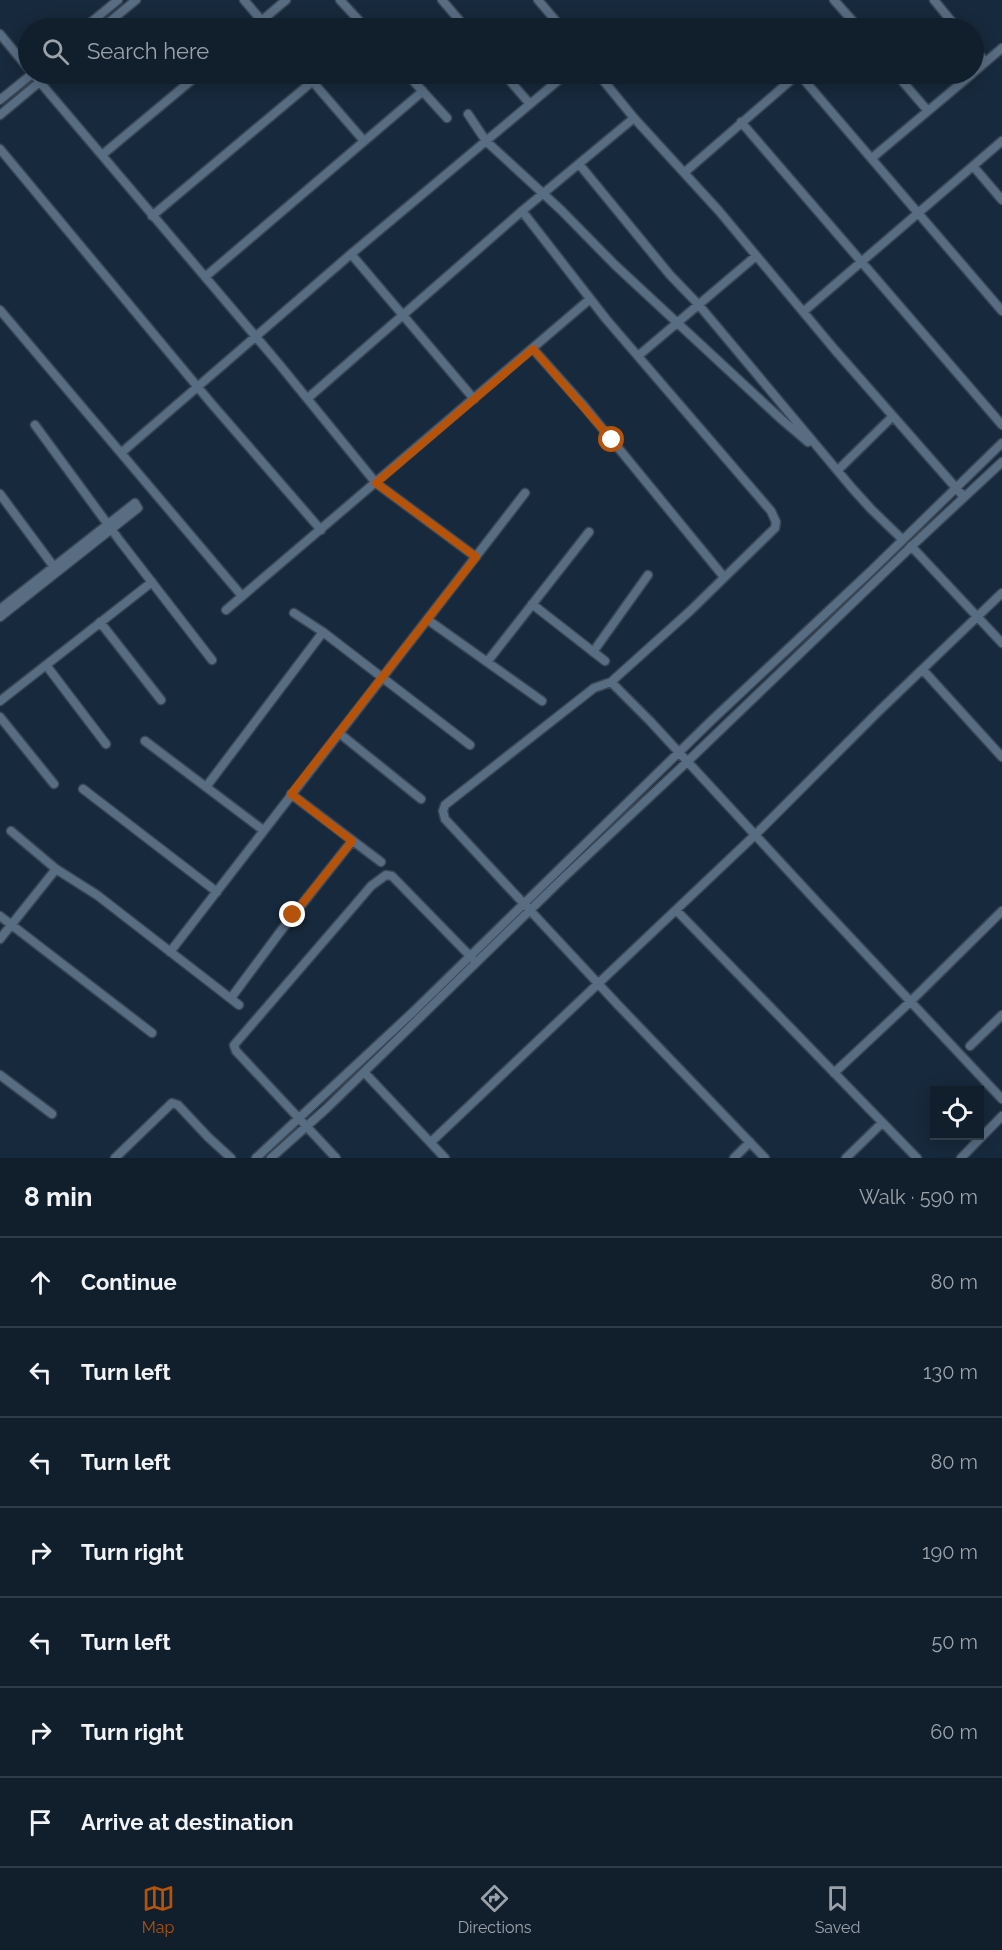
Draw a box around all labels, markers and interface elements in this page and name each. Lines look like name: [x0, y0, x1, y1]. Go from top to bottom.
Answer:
search box: [18, 18, 984, 84]
icon: search: [39, 35, 72, 68]
text: Search here: [87, 38, 209, 64]
route start: [598, 426, 624, 452]
route end: [279, 901, 305, 927]
map controls: [930, 1086, 984, 1140]
button: locate: [930, 1086, 984, 1140]
text: 8 min: [24, 1182, 92, 1212]
text: Walk · 590 m: [859, 1185, 978, 1209]
icon: ahead: [24, 1266, 57, 1299]
text: Continue: [81, 1269, 177, 1295]
text: 80 m: [930, 1270, 978, 1294]
icon: left: [24, 1356, 57, 1389]
text: Turn left: [81, 1359, 171, 1385]
text: 130 m: [923, 1360, 978, 1384]
icon: left: [24, 1446, 57, 1479]
text: Turn left: [81, 1449, 171, 1475]
text: 80 m: [930, 1450, 978, 1474]
icon: right: [24, 1536, 57, 1569]
text: Turn right: [81, 1539, 184, 1565]
text: 190 m: [922, 1540, 978, 1564]
icon: left: [24, 1626, 57, 1659]
text: Turn left: [81, 1629, 171, 1655]
text: 50 m: [931, 1630, 978, 1654]
icon: right: [24, 1716, 57, 1749]
text: Turn right: [81, 1719, 184, 1745]
text: 60 m: [930, 1720, 978, 1744]
icon: arrive: [24, 1806, 57, 1839]
text: Arrive at destination: [81, 1809, 294, 1835]
tab: Map: [142, 1882, 175, 1937]
tab: Directions: [458, 1882, 532, 1937]
tab: Saved: [815, 1882, 860, 1937]

